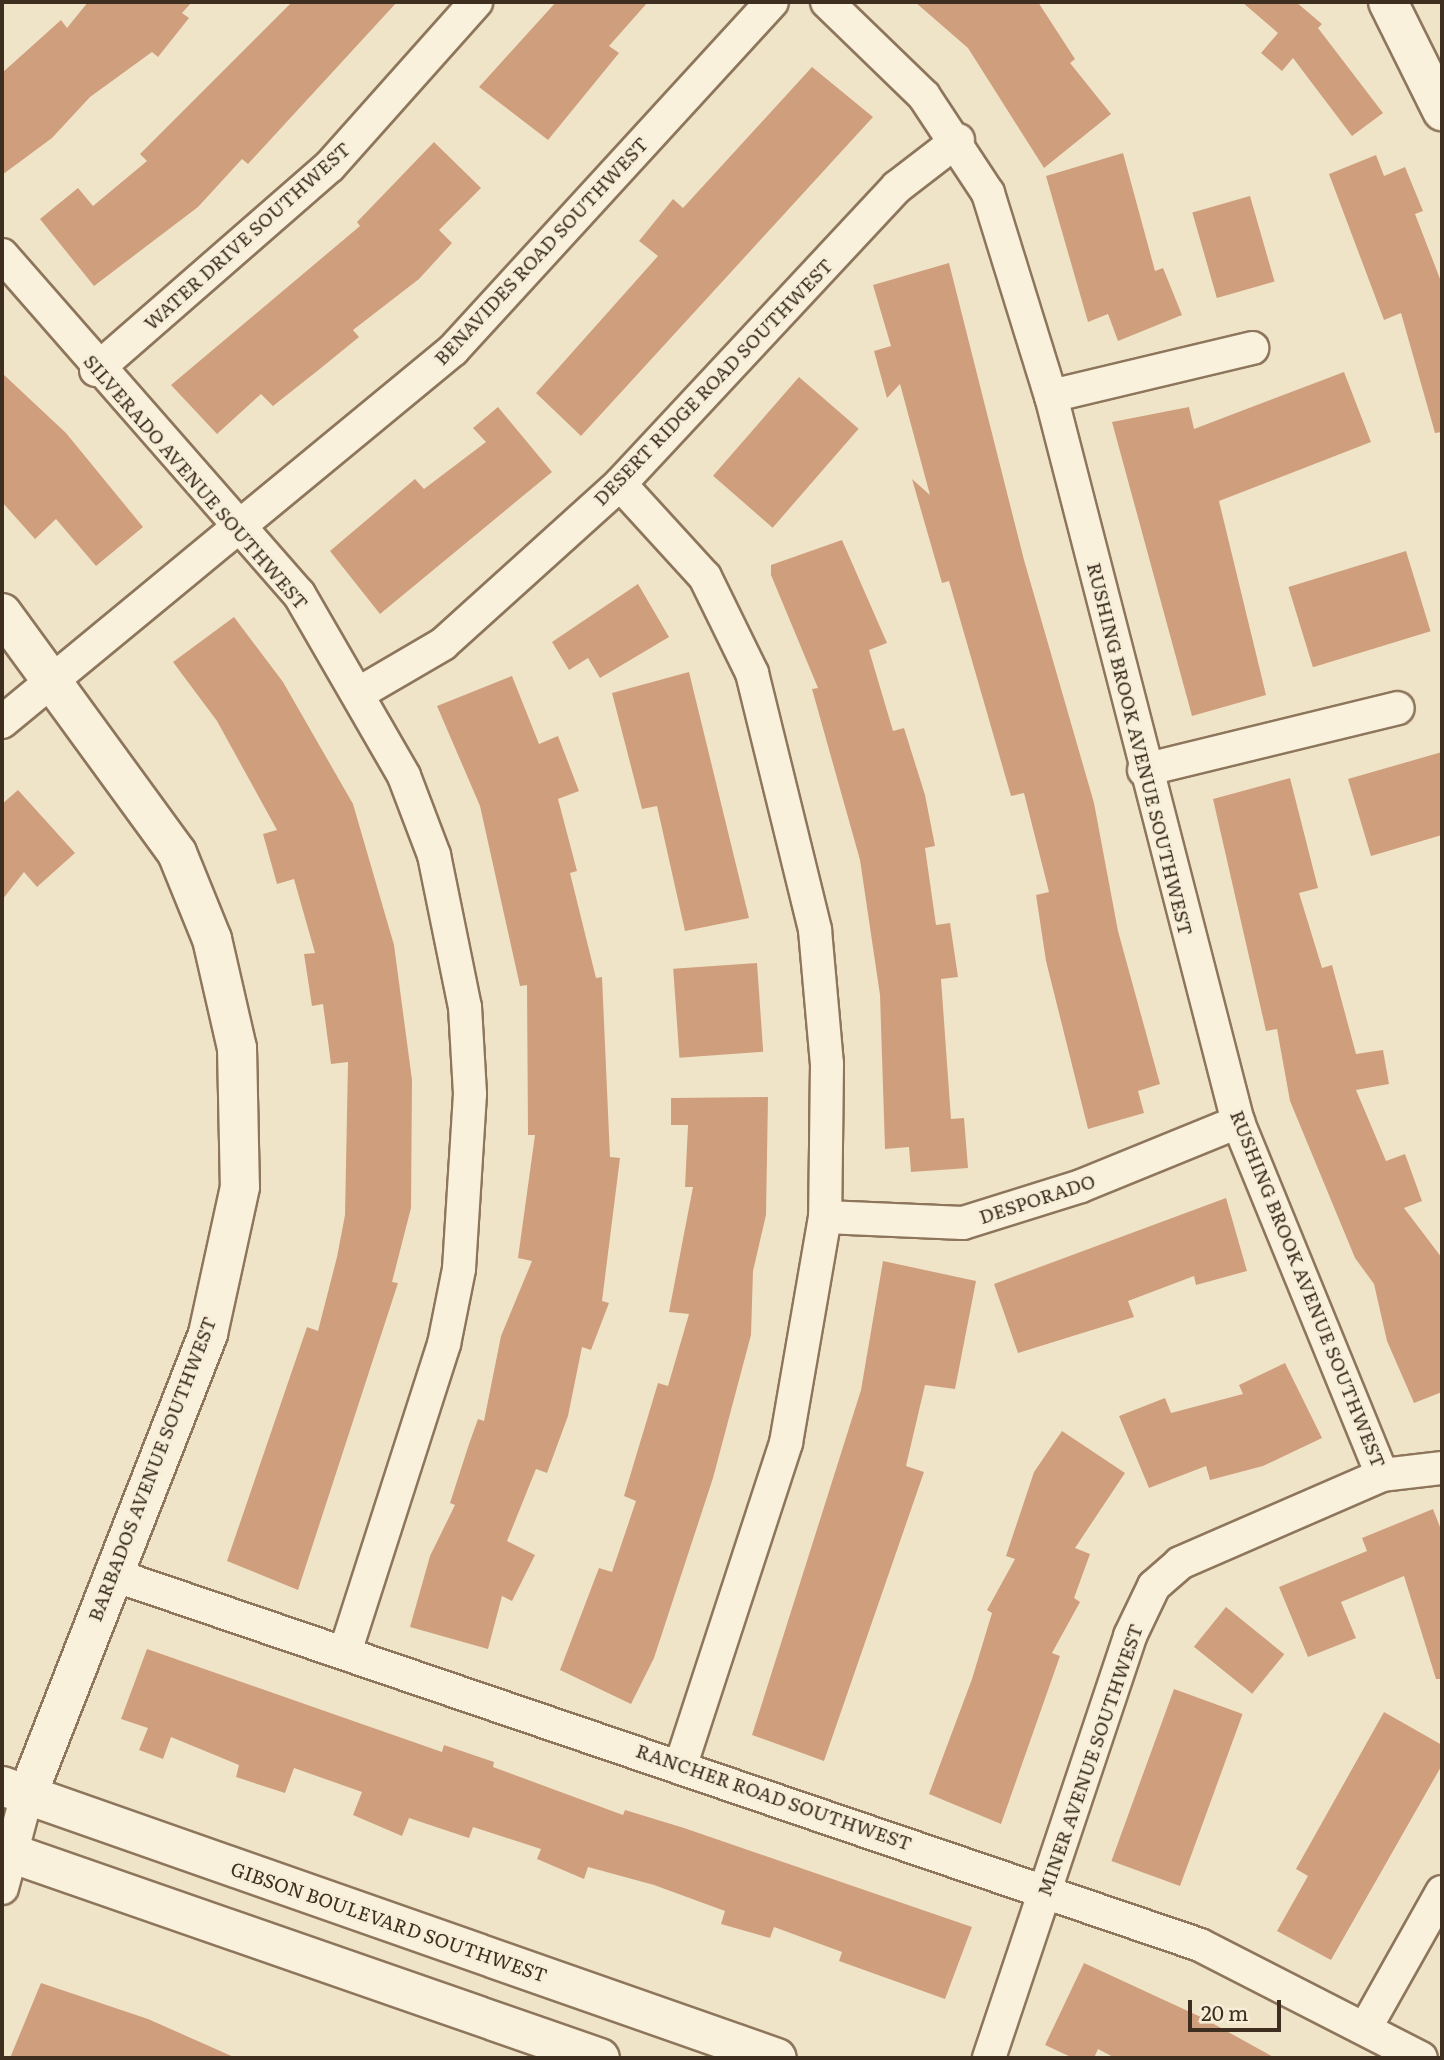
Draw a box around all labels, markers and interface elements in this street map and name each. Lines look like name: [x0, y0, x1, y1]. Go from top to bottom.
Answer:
street label: BENAVIDES ROAD SOUTHWEST: [429, 132, 653, 370]
street label: WATER DRIVE SOUTHWEST: [139, 137, 355, 335]
street label: DESERT RIDGE ROAD SOUTHWEST: [589, 254, 837, 510]
street label: SILVERADO AVENUE SOUTHWEST: [79, 350, 313, 614]
street label: RUSHING BROOK AVENUE SOUTHWEST: [1083, 560, 1197, 938]
street label: RUSHING BROOK AVENUE SOUTHWEST: [1226, 1107, 1390, 1471]
street label: DESPORADO: [976, 1170, 1098, 1228]
street label: BARBADOS AVENUE SOUTHWEST: [83, 1313, 221, 1625]
street label: MINER AVENUE SOUTHWEST: [1033, 1621, 1147, 1899]
street label: RANCHER ROAD SOUTHWEST: [633, 1739, 915, 1855]
street label: GIBSON BOULEVARD SOUTHWEST: [228, 1857, 550, 1987]
scale bar: [1192, 1986, 1285, 2030]
text: 20 m: [1201, 1996, 1248, 2027]

